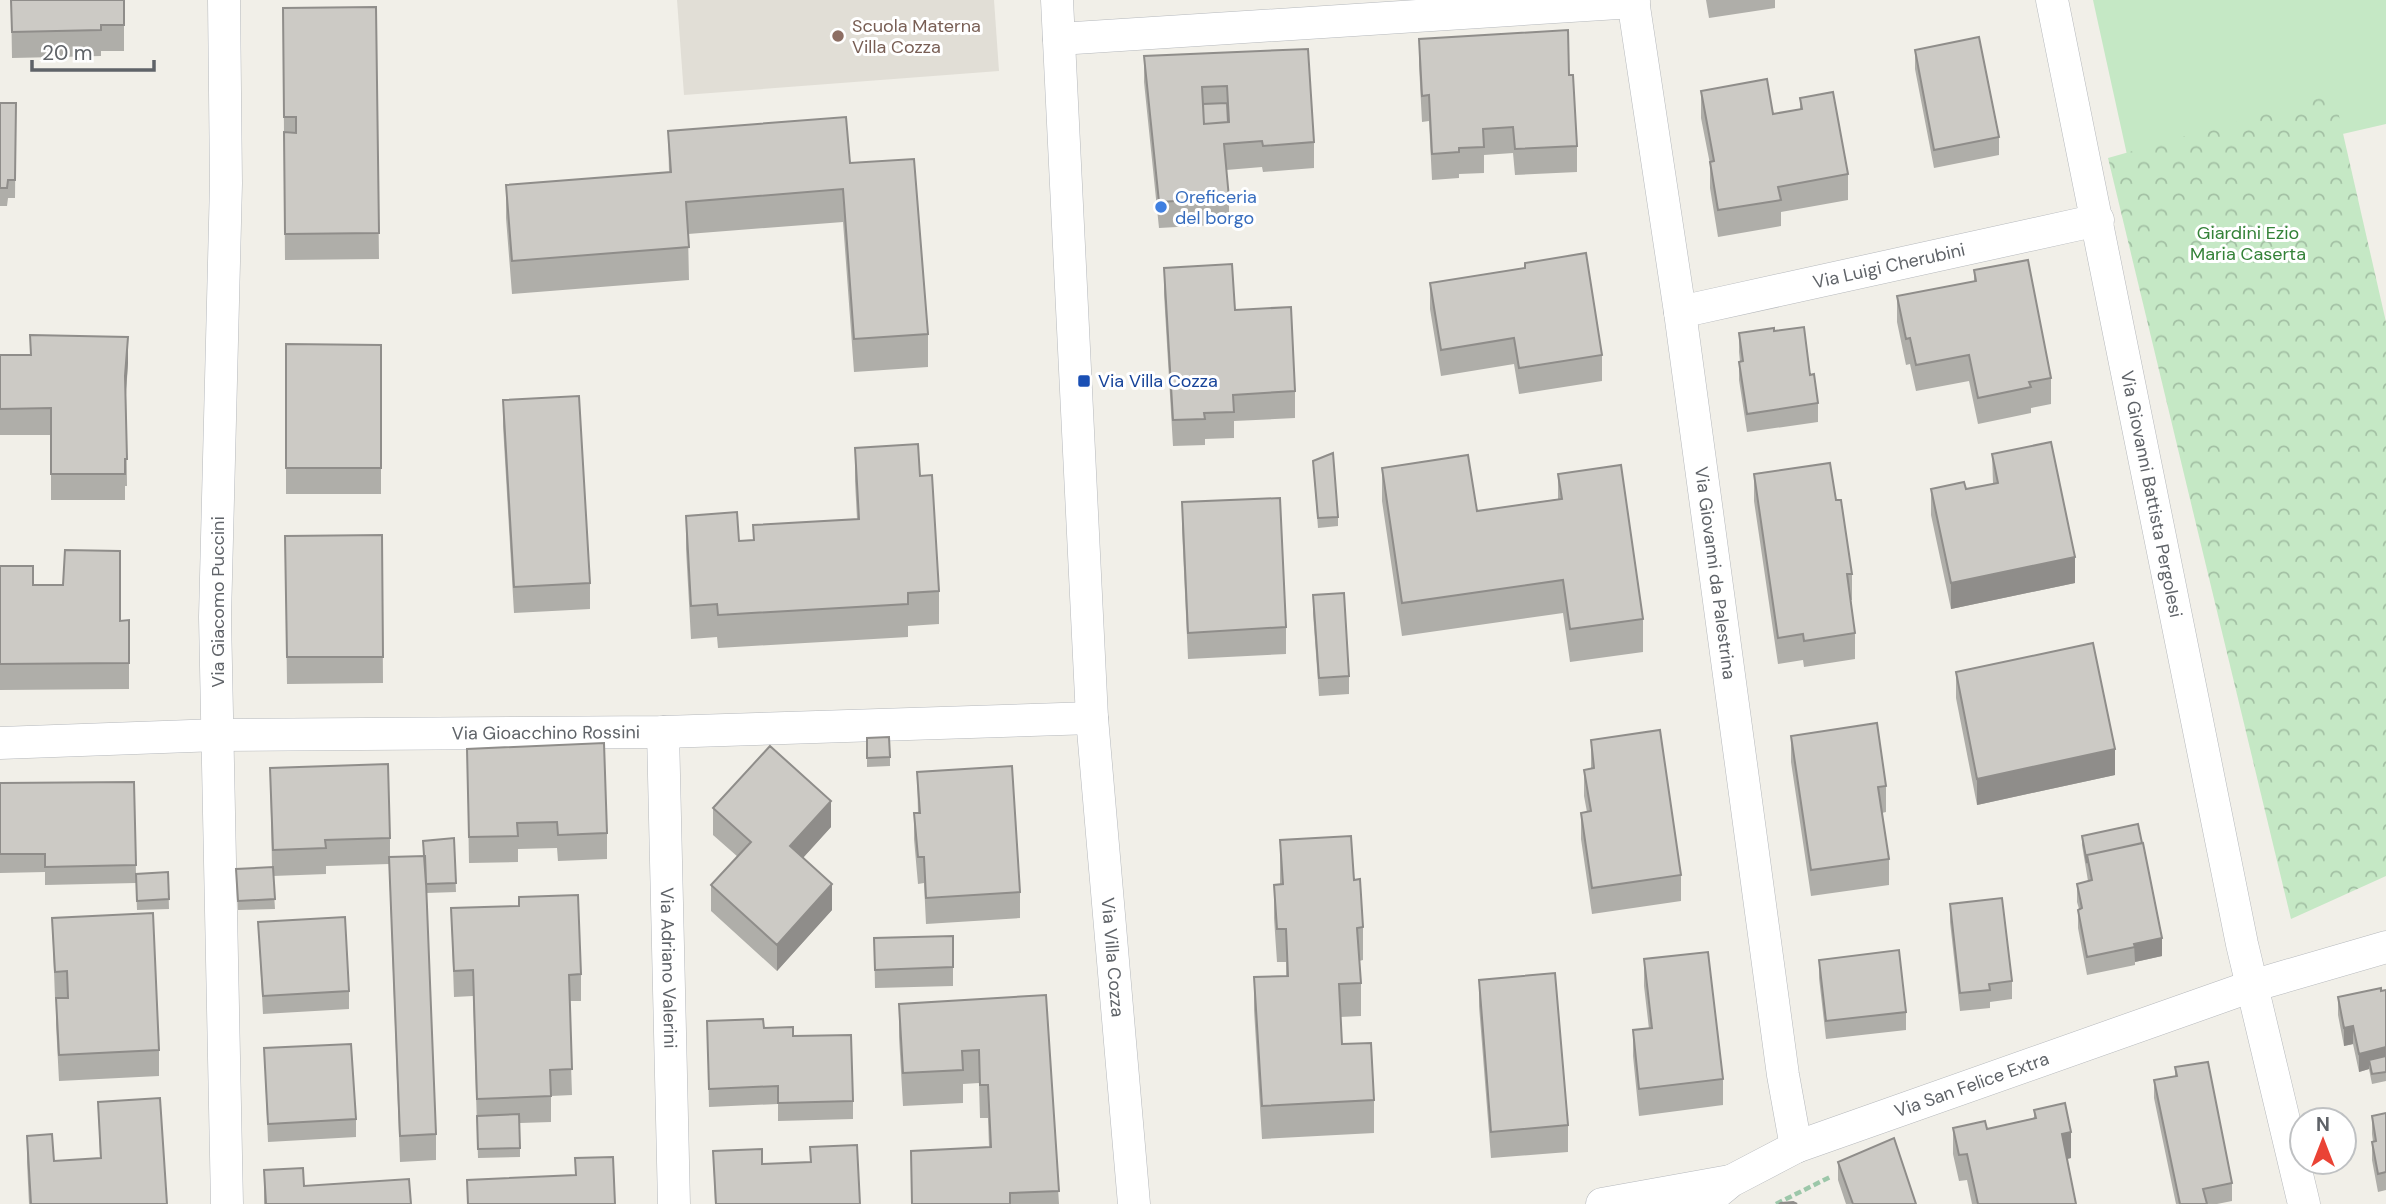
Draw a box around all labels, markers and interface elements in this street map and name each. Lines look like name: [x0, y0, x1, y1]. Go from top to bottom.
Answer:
place label: Scuola Materna Villa Cozza: [852, 14, 981, 59]
scale bar: [32, 28, 154, 72]
marker: Scuola Materna Villa Cozza: [830, 28, 846, 44]
text: 20 m: [42, 39, 93, 67]
place label: Oreficeria del borgo: [1175, 185, 1257, 230]
marker: Oreficeria del borgo: [1153, 199, 1169, 215]
park label: Giardini Ezio Maria Caserta: [2190, 221, 2306, 266]
street label: Via Luigi Cherubini: [1811, 238, 1967, 294]
street label: Via Giovanni Battista Pergolesi: [2115, 368, 2188, 620]
place label: Via Villa Cozza: [1098, 369, 1218, 393]
marker: Via Villa Cozza: [1076, 373, 1092, 389]
street label: Via Giovanni da Palestrina: [1689, 465, 1741, 681]
street label: Via Giacomo Puccini: [206, 516, 230, 688]
street label: Via Gioacchino Rossini: [452, 720, 640, 745]
street label: Via Adriano Valerini: [655, 887, 682, 1049]
street label: Via Villa Cozza: [1096, 897, 1130, 1018]
street label: Via San Felice Extra: [1891, 1047, 2052, 1123]
north arrow: [2288, 1106, 2358, 1176]
text: N: [2316, 1112, 2330, 1137]

